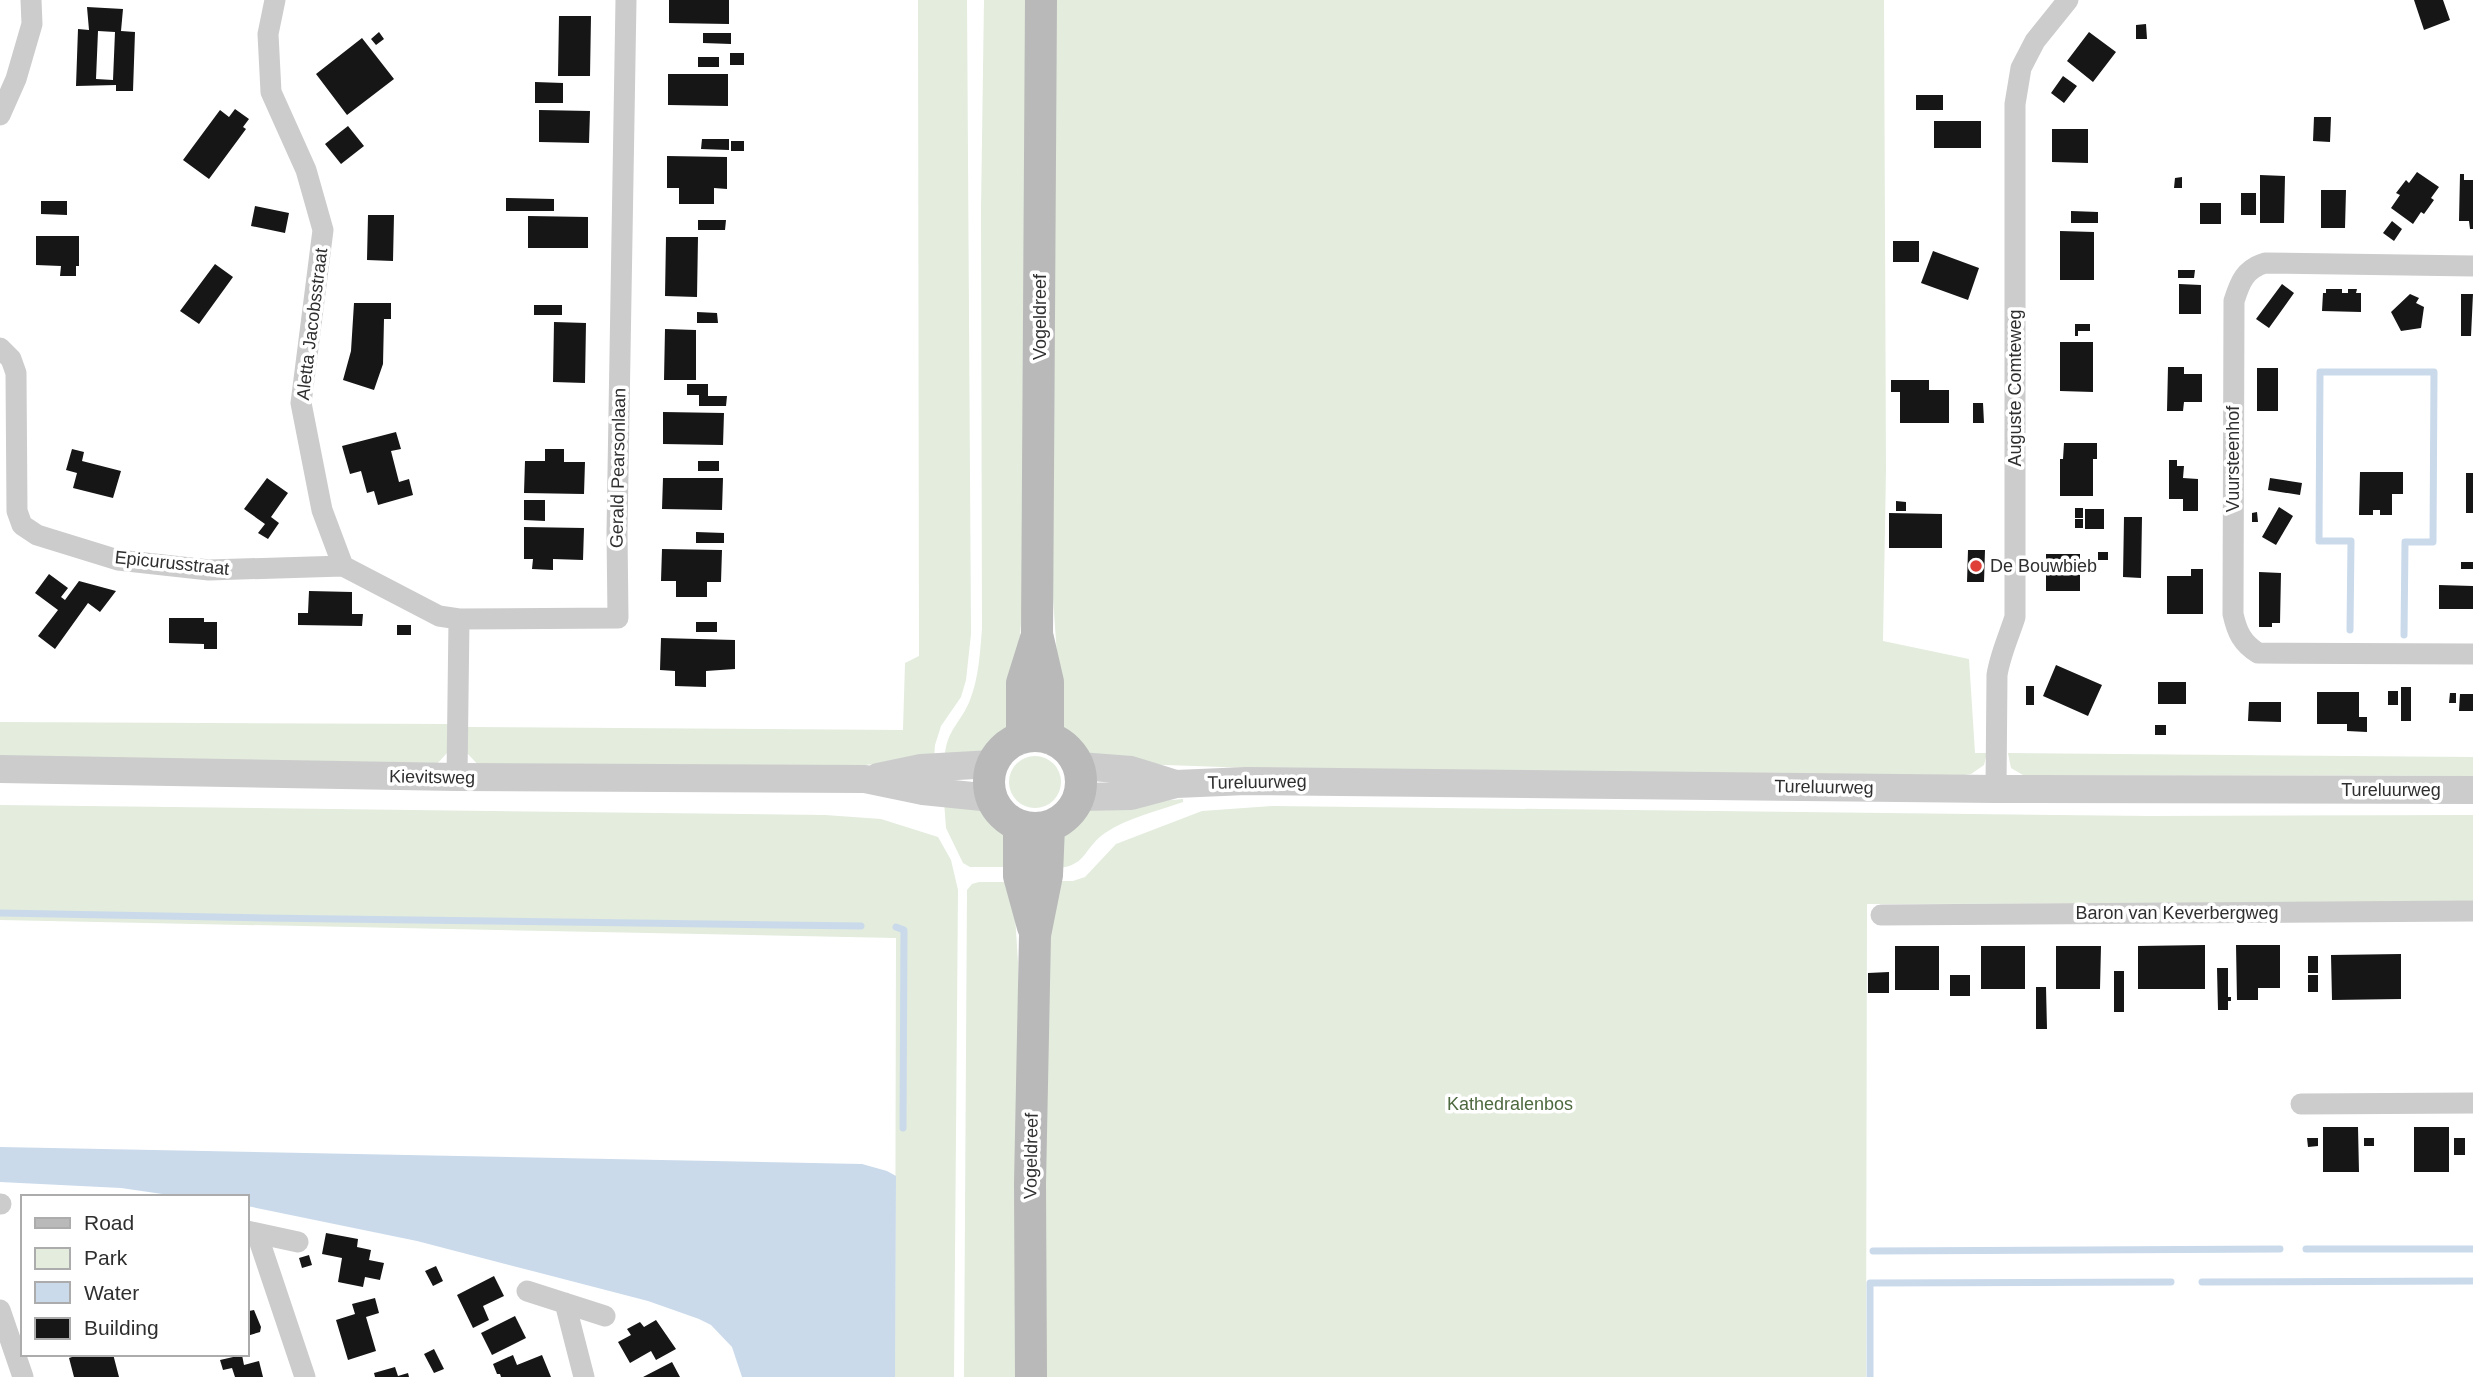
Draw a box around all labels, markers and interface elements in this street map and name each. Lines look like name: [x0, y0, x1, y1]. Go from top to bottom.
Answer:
street label: Aletta Jacobsstraat: [293, 247, 331, 401]
street label: Vogeldreef: [1030, 273, 1050, 360]
street label: Auguste Comteweg: [2005, 309, 2025, 467]
street label: Gerald Pearsonlaan: [607, 388, 629, 548]
street label: Vuursteenhof: [2223, 405, 2243, 512]
street label: Epicurusstraat: [114, 547, 230, 579]
place label: De Bouwbieb: [1990, 556, 2097, 576]
marker: De Bouwbieb: [1968, 558, 1984, 574]
street label: Kievitsweg: [389, 766, 475, 788]
street label: Tureluurweg: [1207, 771, 1307, 793]
street label: Tureluurweg: [1774, 776, 1874, 798]
street label: Tureluurweg: [2341, 780, 2441, 800]
street label: Baron van Keverbergweg: [2075, 903, 2279, 923]
park label: Kathedralenbos: [1447, 1094, 1573, 1114]
street label: Vogeldreef: [1020, 1112, 1042, 1199]
legend: [21, 1195, 248, 1356]
text: Road: [84, 1211, 134, 1234]
text: Park: [84, 1246, 128, 1269]
text: Water: [84, 1281, 139, 1304]
text: Building: [84, 1316, 159, 1339]

